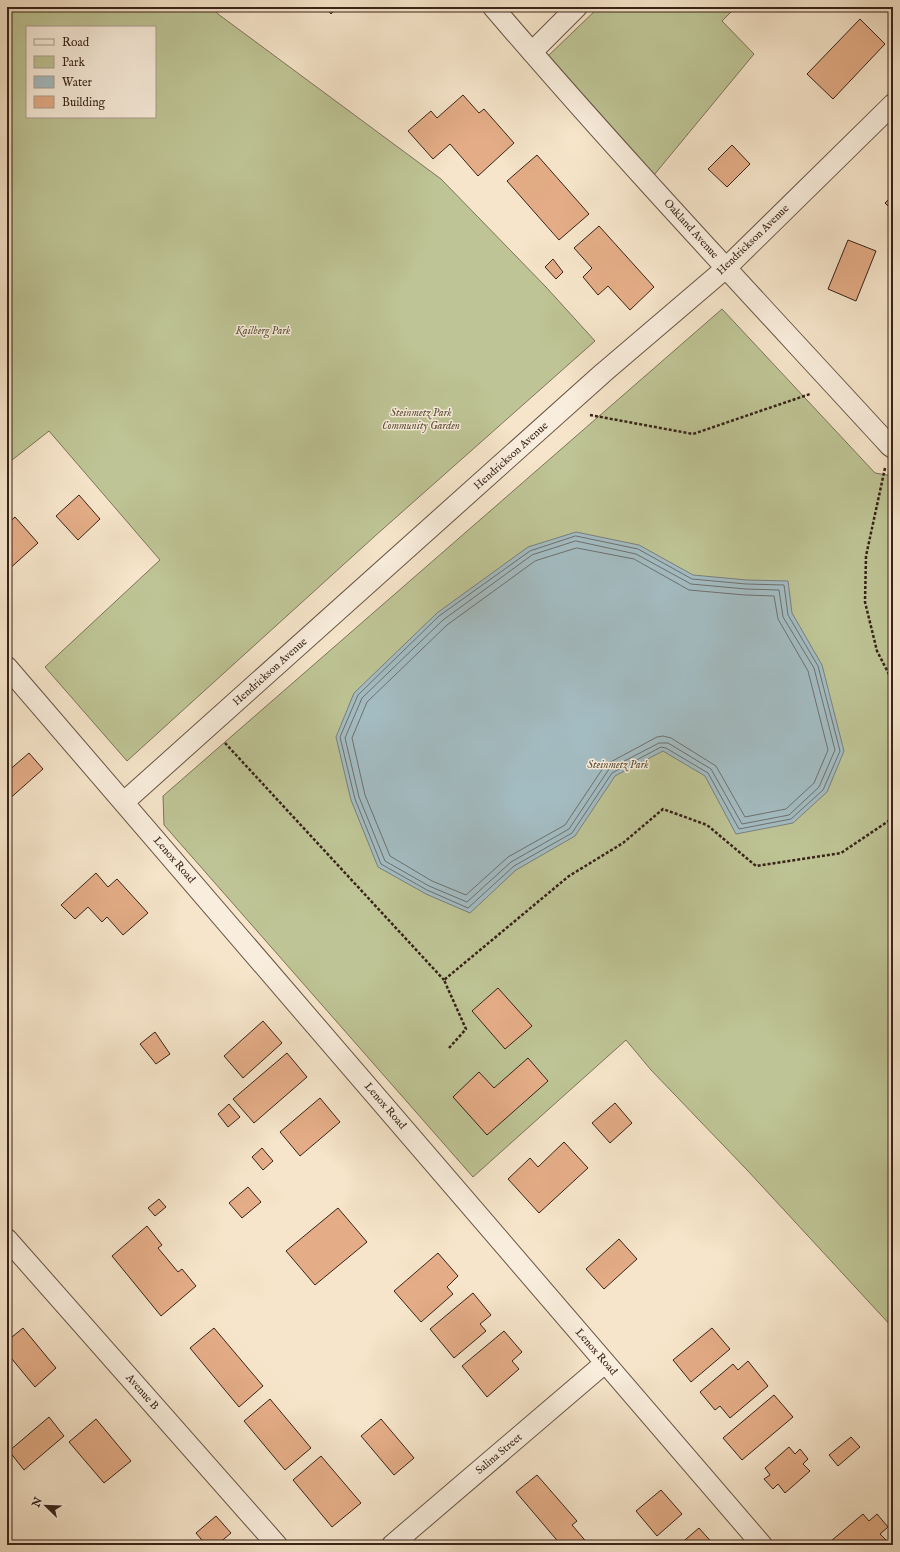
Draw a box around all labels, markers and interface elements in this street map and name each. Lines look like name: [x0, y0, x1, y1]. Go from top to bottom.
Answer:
legend: [26, 26, 156, 118]
text: Road: [62, 35, 90, 50]
text: Park: [62, 55, 85, 70]
text: Water: [62, 75, 93, 90]
text: Building: [62, 95, 106, 110]
street label: Oakland Avenue: [661, 196, 721, 262]
street label: Hendrickson Avenue: [714, 202, 792, 278]
park label: Kailberg Park: [234, 324, 291, 339]
park label: Steinmetz Park Community Garden: [382, 406, 460, 433]
street label: Hendrickson Avenue: [471, 419, 551, 493]
street label: Hendrickson Avenue: [230, 635, 310, 709]
park label: Steinmetz Park: [587, 758, 649, 772]
street label: Lenox Road: [150, 834, 198, 886]
street label: Lenox Road: [361, 1080, 409, 1132]
street label: Lenox Road: [572, 1326, 620, 1378]
street label: Avenue B: [122, 1370, 161, 1413]
street label: Salina Street: [473, 1430, 525, 1478]
north arrow: [26, 1486, 66, 1526]
text: N: [29, 1495, 46, 1511]

